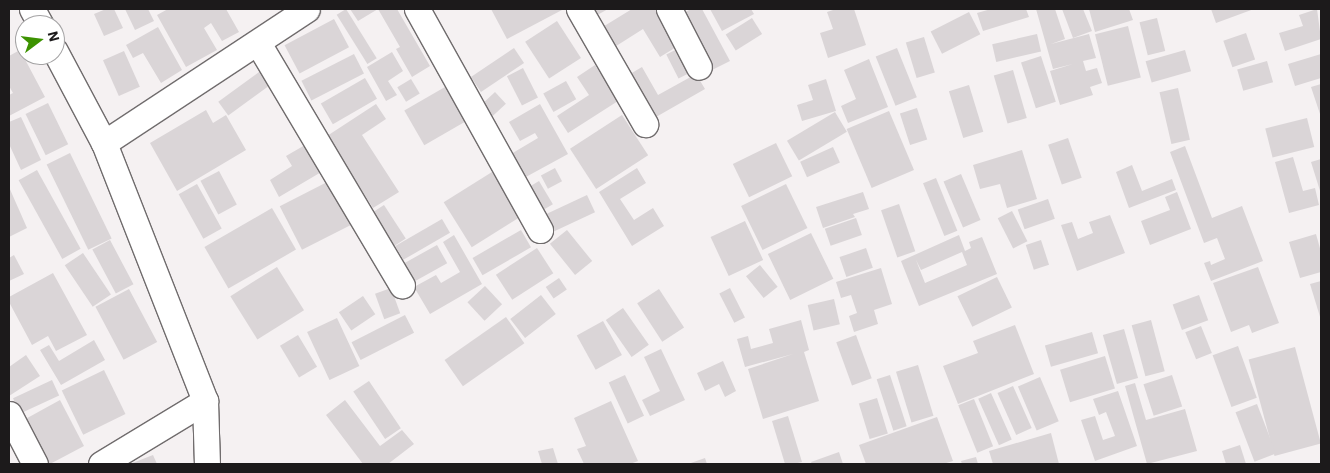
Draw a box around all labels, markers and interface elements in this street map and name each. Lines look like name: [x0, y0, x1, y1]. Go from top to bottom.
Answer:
north arrow: [15, 15, 65, 65]
text: N: [44, 29, 64, 44]

